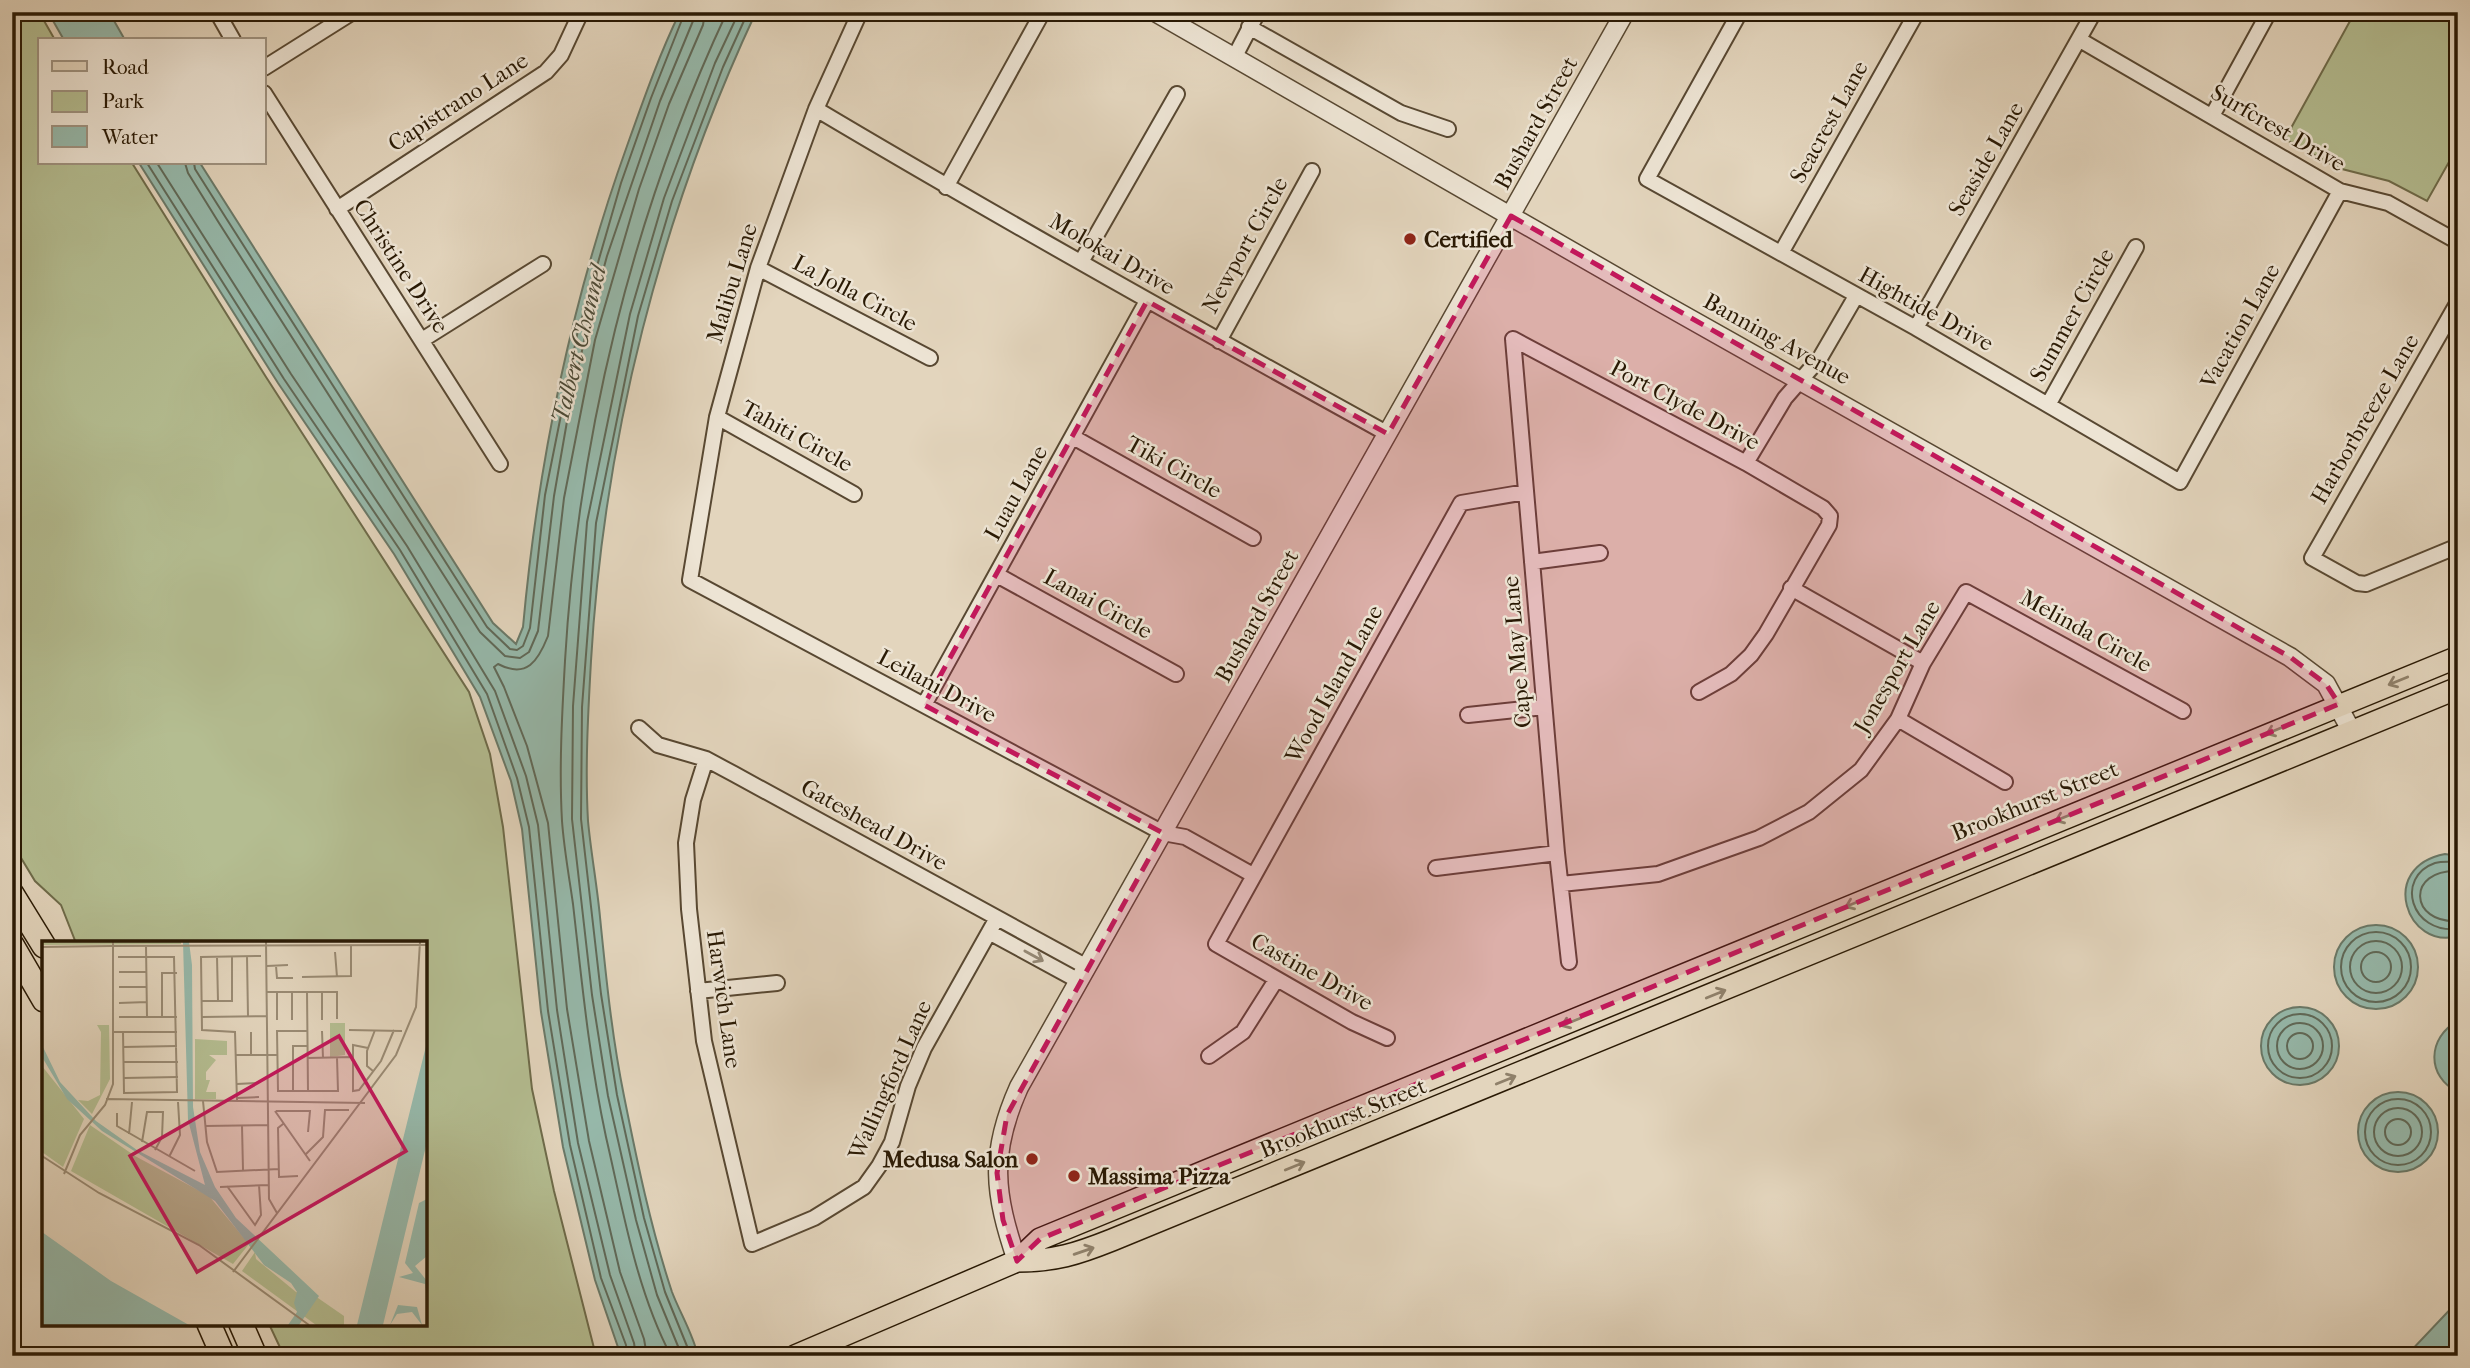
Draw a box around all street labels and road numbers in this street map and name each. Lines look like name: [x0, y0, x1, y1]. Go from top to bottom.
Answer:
street label: Capistrano Lane: [383, 47, 533, 157]
street label: Bushard Street: [1488, 52, 1584, 194]
street label: Seacrest Lane: [1784, 56, 1874, 188]
street label: Surfcrest Drive: [2206, 79, 2350, 177]
street label: Seaside Lane: [1943, 97, 2029, 221]
street label: Newport Circle: [1196, 172, 1294, 318]
street label: Christine Drive: [348, 194, 454, 338]
street label: Molokai Drive: [1045, 207, 1179, 301]
street label: Malibu Lane: [701, 220, 763, 346]
street label: Summer Circle: [2024, 244, 2120, 386]
street label: La Jolla Circle: [788, 249, 922, 337]
street label: Vacation Lane: [2194, 259, 2285, 394]
street label: Hightide Drive: [1854, 261, 1998, 357]
street label: Banning Avenue: [1699, 287, 1855, 391]
street label: Harborbreeze Lane: [2305, 329, 2425, 509]
street label: Port Clyde Drive: [1605, 354, 1765, 456]
street label: Tahiti Circle: [737, 394, 857, 478]
street label: Tiki Circle: [1122, 430, 1226, 504]
street label: Luau Lane: [979, 441, 1053, 545]
street label: Bushard Street: [1209, 545, 1305, 687]
street label: Lanai Circle: [1039, 563, 1157, 645]
street label: Cape May Lane: [1497, 575, 1537, 729]
street label: Melinda Circle: [2016, 584, 2156, 678]
street label: Jonesport Lane: [1847, 596, 1946, 740]
street label: Wood Island Lane: [1279, 600, 1388, 768]
street label: Leilani Drive: [873, 643, 1001, 729]
street label: Brookhurst Street: [1948, 755, 2122, 847]
street label: Gateshead Drive: [796, 774, 952, 876]
street label: Castine Drive: [1246, 927, 1378, 1017]
street label: Harwich Lane: [701, 928, 747, 1070]
street label: Wallingford Lane: [842, 996, 937, 1165]
street label: Brookhurst Street: [1256, 1072, 1430, 1164]

